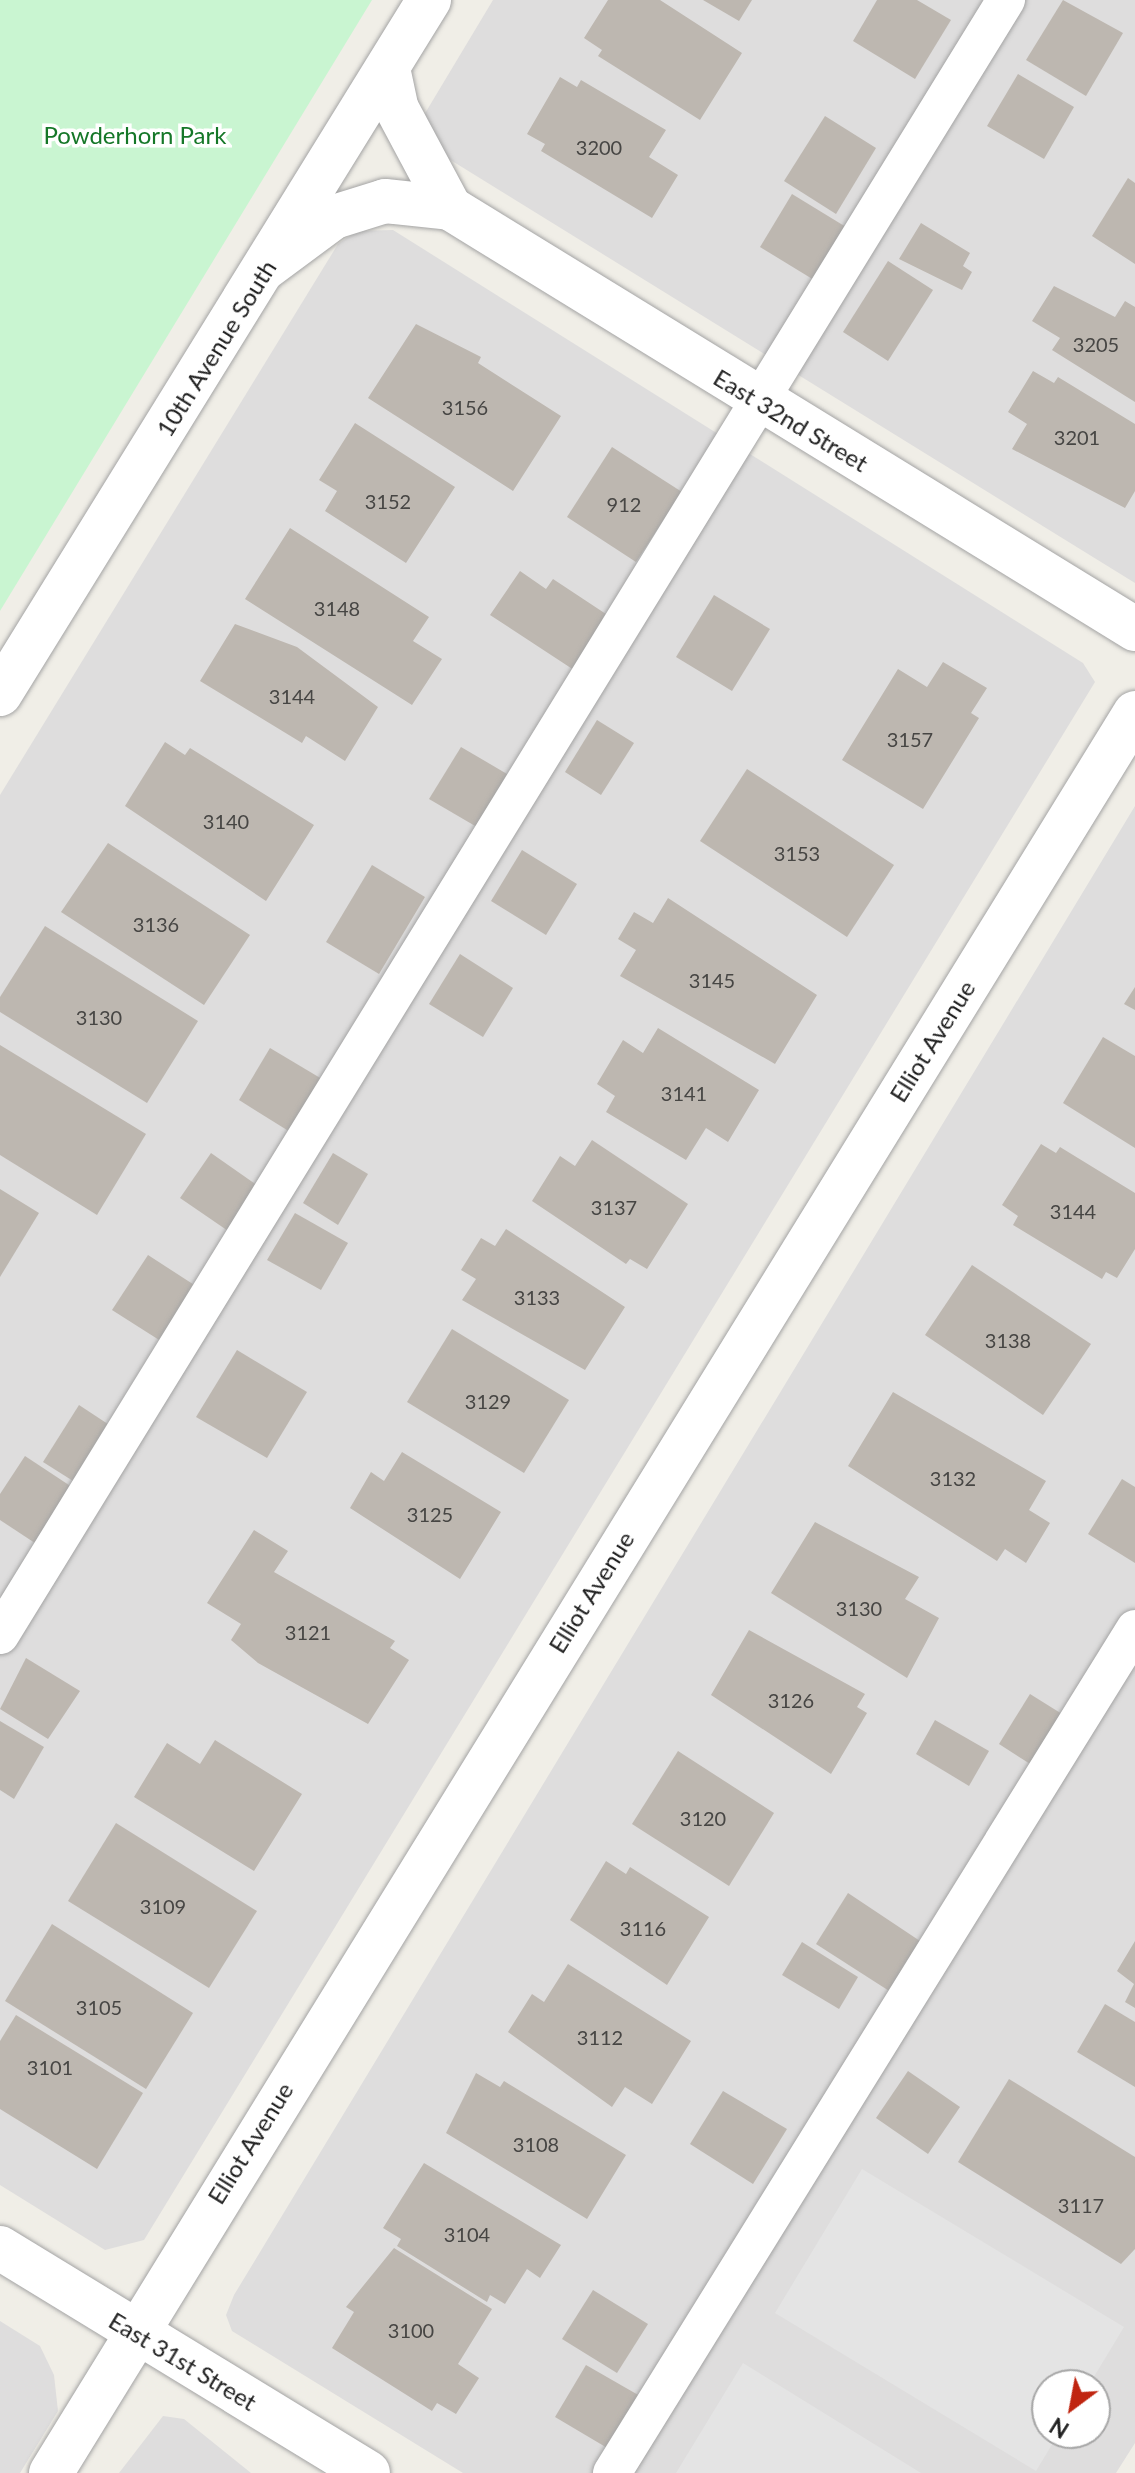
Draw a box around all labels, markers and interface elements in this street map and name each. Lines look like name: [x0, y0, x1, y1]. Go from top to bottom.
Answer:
park label: Powderhorn Park: [44, 121, 226, 149]
house number: 3200: [576, 135, 622, 159]
street label: 10th Avenue South: [150, 254, 282, 442]
house number: 3205: [1073, 332, 1119, 356]
street label: East 32nd Street: [709, 363, 873, 477]
house number: 3156: [442, 395, 488, 419]
house number: 3201: [1054, 425, 1100, 449]
house number: 3152: [365, 489, 411, 513]
house number: 912: [607, 492, 641, 516]
house number: 3148: [314, 596, 360, 620]
house number: 3144: [269, 684, 315, 708]
house number: 3157: [887, 727, 933, 751]
house number: 3140: [203, 809, 249, 833]
house number: 3153: [774, 841, 820, 865]
house number: 3136: [133, 912, 179, 936]
house number: 3145: [689, 968, 735, 992]
street label: Elliot Avenue: [883, 975, 981, 1107]
house number: 3130: [76, 1005, 122, 1029]
house number: 3141: [661, 1081, 707, 1105]
house number: 3137: [591, 1195, 637, 1219]
house number: 3144: [1050, 1199, 1096, 1223]
house number: 3133: [514, 1285, 560, 1309]
house number: 3138: [985, 1328, 1031, 1352]
house number: 3129: [465, 1389, 511, 1413]
house number: 3132: [930, 1466, 976, 1490]
house number: 3125: [407, 1502, 453, 1526]
street label: Elliot Avenue: [542, 1526, 640, 1658]
house number: 3130: [836, 1596, 882, 1620]
house number: 3121: [285, 1620, 331, 1644]
house number: 3126: [768, 1688, 814, 1712]
house number: 3120: [680, 1806, 726, 1830]
house number: 3109: [140, 1894, 186, 1918]
house number: 3116: [620, 1916, 666, 1940]
house number: 3105: [76, 1995, 122, 2019]
house number: 3112: [577, 2025, 623, 2049]
house number: 3101: [27, 2055, 73, 2079]
street label: Elliot Avenue: [201, 2077, 299, 2209]
house number: 3108: [513, 2132, 559, 2156]
house number: 3117: [1058, 2193, 1104, 2217]
house number: 3104: [444, 2222, 490, 2246]
street label: East 31st Street: [104, 2306, 262, 2416]
house number: 3100: [388, 2318, 434, 2342]
north arrow: [1031, 2369, 1111, 2449]
text: N: [1045, 2412, 1073, 2444]

